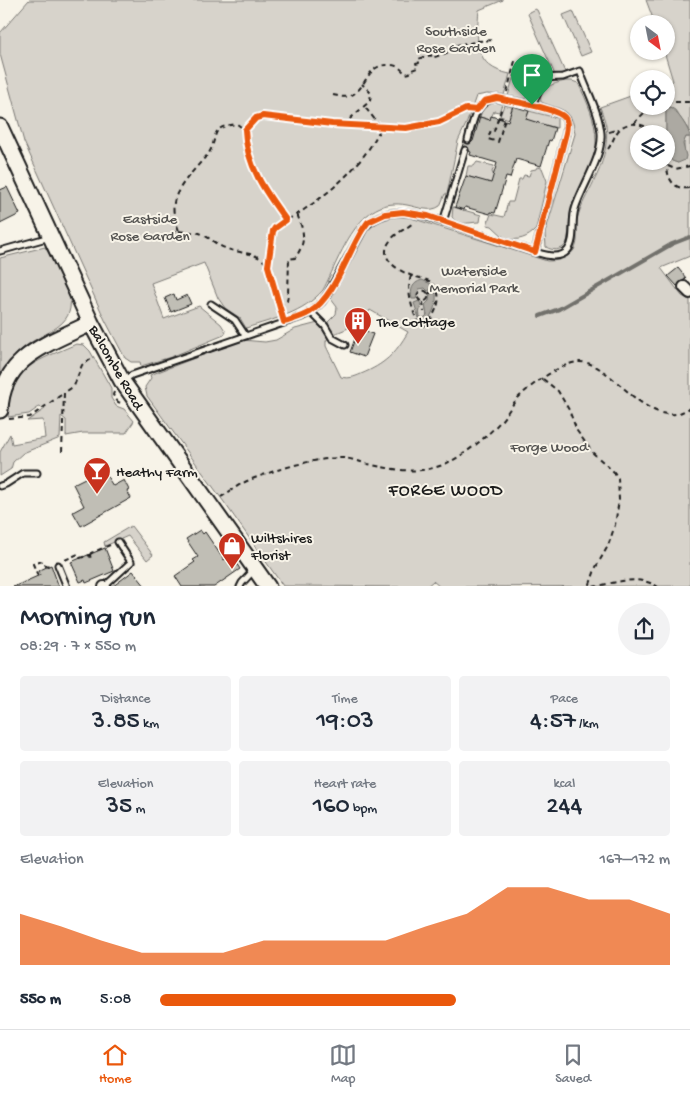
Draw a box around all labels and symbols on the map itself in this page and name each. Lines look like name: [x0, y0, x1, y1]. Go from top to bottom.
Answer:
north arrow: [630, 15, 675, 60]
park label: Southside Rose Garden: [416, 23, 496, 58]
pin: [511, 54, 553, 105]
park label: Eastside Rose Garden: [110, 211, 190, 246]
park label: Waterside Memorial Park: [430, 263, 520, 298]
building icon: The Cottage: [343, 306, 373, 345]
place label: The Cottage: [376, 314, 455, 332]
street label: Balcombe Road: [83, 322, 147, 415]
park label: Forge Wood: [509, 439, 589, 457]
bar icon: Heathy Farm: [82, 456, 112, 495]
place label: Heathy Farm: [116, 464, 198, 482]
district label: FORGE WOOD: [387, 481, 504, 502]
place label: Wiltshires Florist: [250, 530, 312, 565]
shop icon: Wiltshires Florist: [217, 531, 247, 570]

